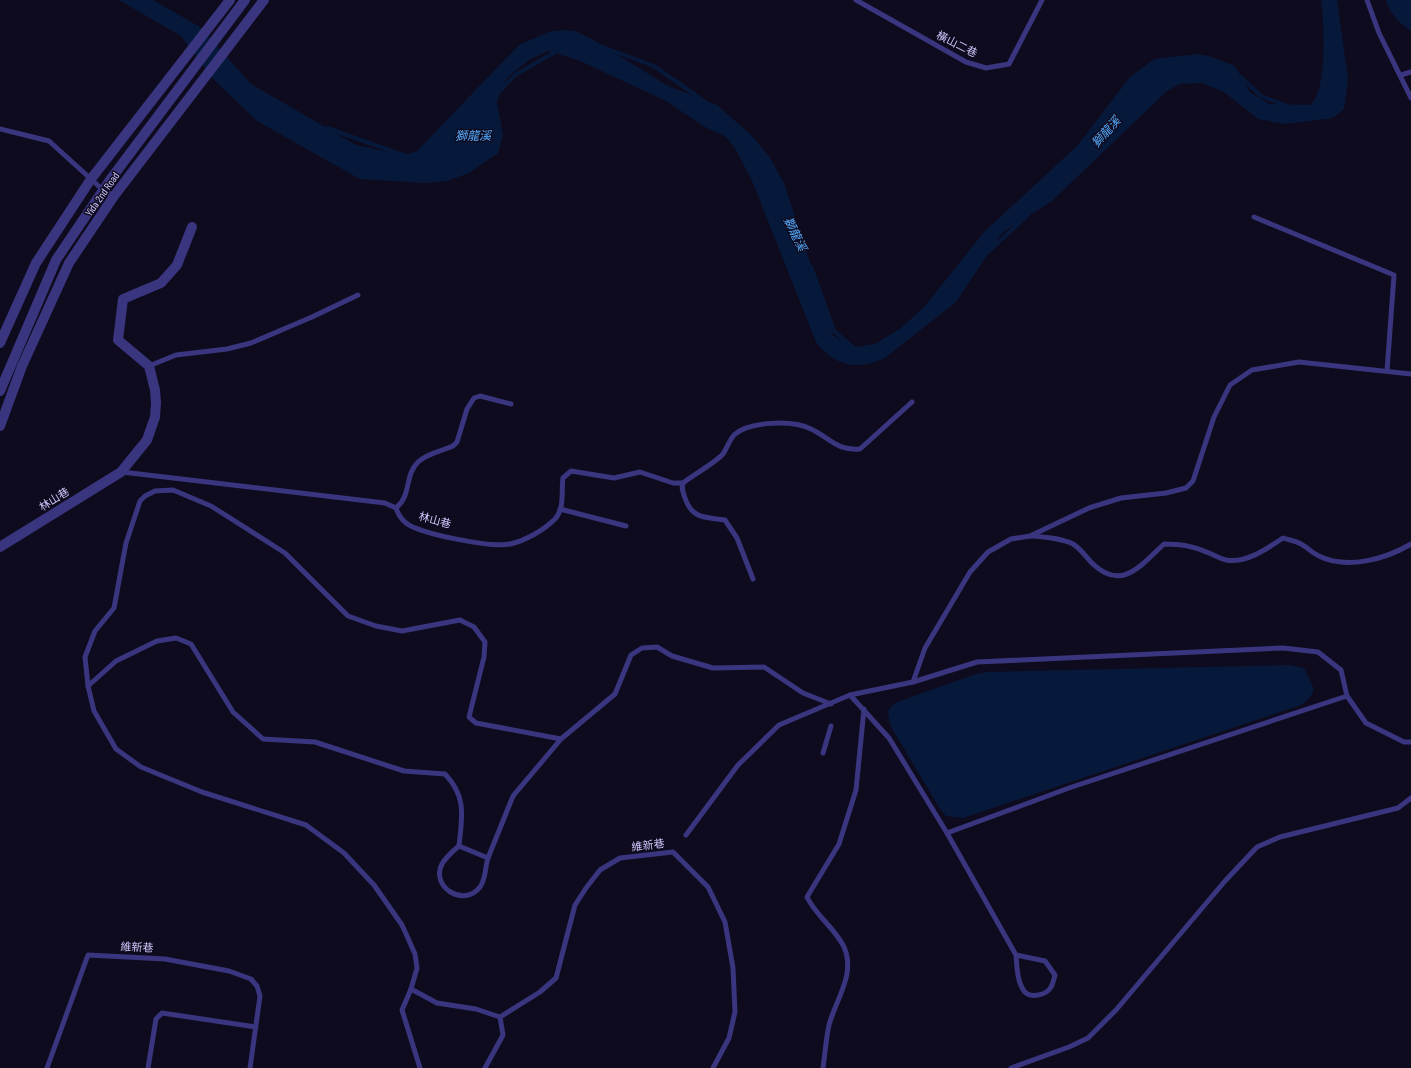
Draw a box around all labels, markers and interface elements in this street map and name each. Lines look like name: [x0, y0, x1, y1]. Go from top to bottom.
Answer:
street label: 橫山二巷: [934, 29, 979, 60]
water label: 獅龍溪: [1089, 112, 1125, 151]
water label: 獅龍溪: [455, 129, 493, 144]
street label: Yida 2nd Road: [83, 169, 123, 219]
water label: 獅龍溪: [780, 215, 810, 255]
street label: 林山巷: [37, 485, 72, 514]
street label: 林山巷: [417, 510, 452, 531]
street label: 維新巷: [631, 837, 665, 854]
street label: 維新巷: [120, 940, 154, 955]

